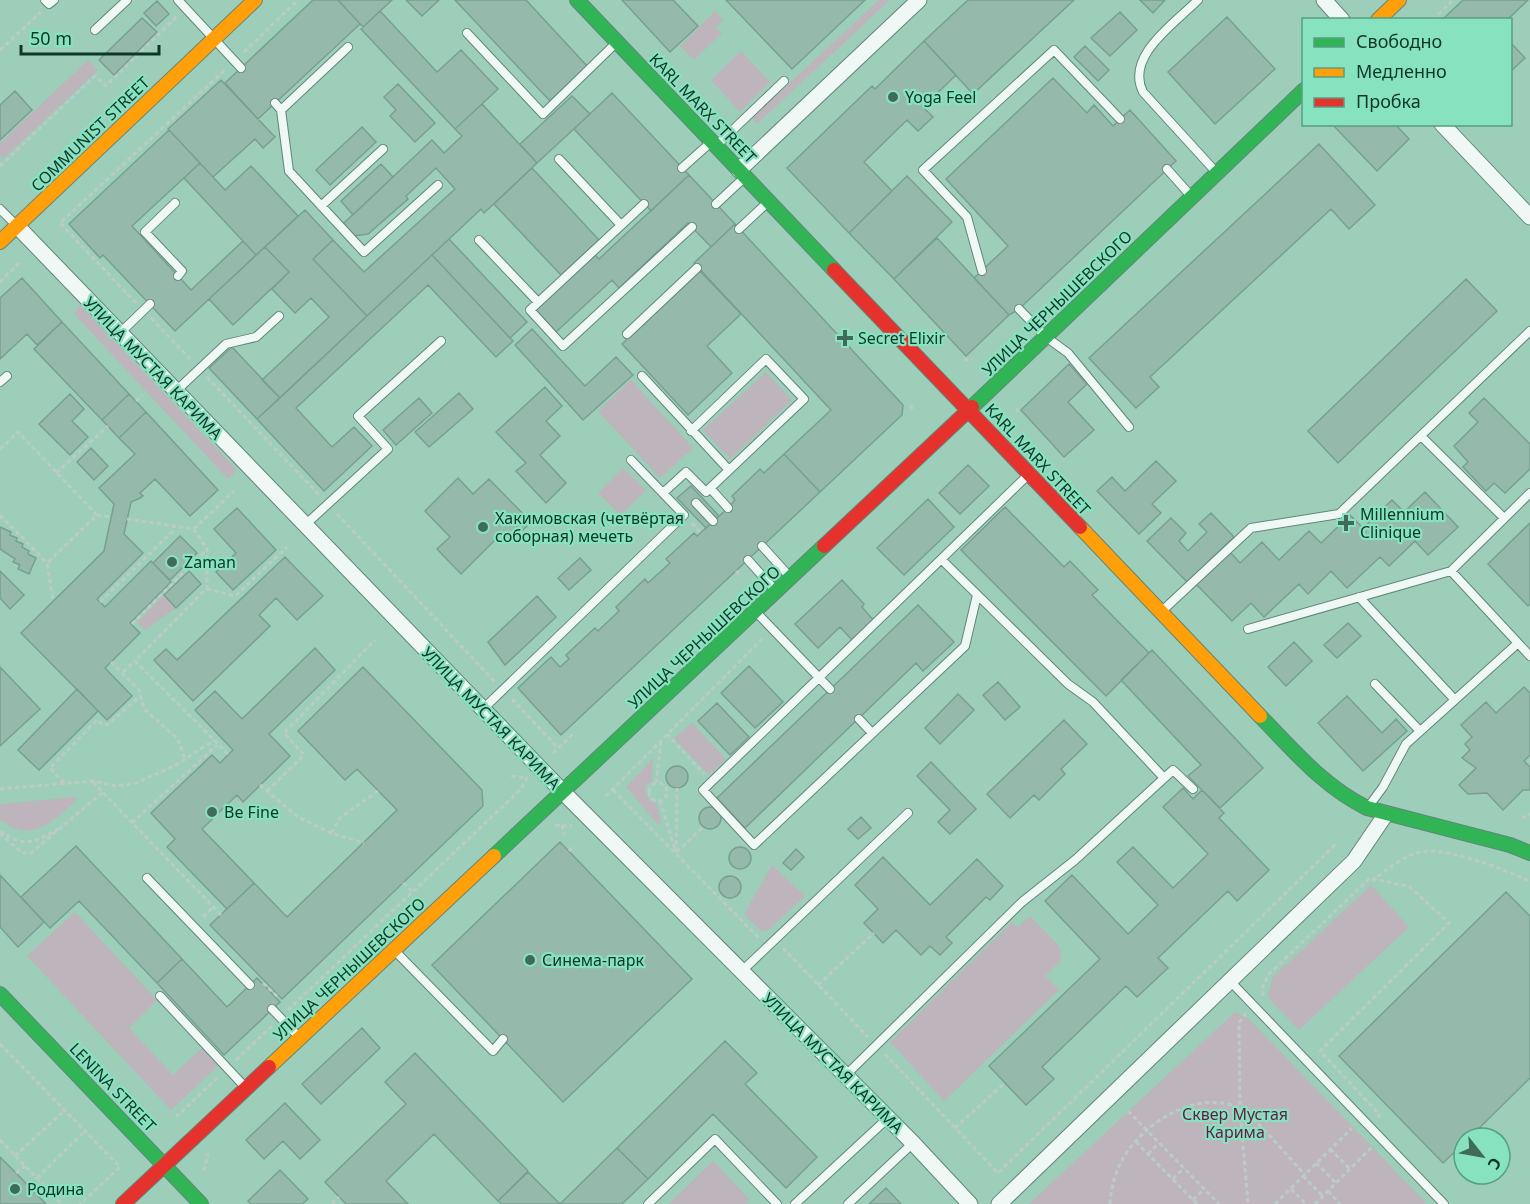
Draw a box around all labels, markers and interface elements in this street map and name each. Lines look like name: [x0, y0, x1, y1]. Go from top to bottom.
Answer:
scale bar: [21, 18, 159, 56]
legend: [1302, 18, 1512, 126]
text: 50 m: [30, 26, 72, 50]
text: Свободно: [1356, 29, 1442, 53]
street label: KARL MARX STREET: [645, 48, 761, 168]
text: Медленно: [1356, 59, 1447, 83]
street label: COMMUNIST STREET: [26, 72, 154, 196]
place label: Yoga Feel: [905, 86, 976, 108]
text: Пробка: [1356, 89, 1421, 113]
marker: Yoga Feel: [886, 90, 900, 104]
street label: УЛИЦА ЧЕРНЫШЕВСКОГО: [977, 225, 1137, 381]
street label: УЛИЦА МУСТАЯ КАРИМА: [79, 292, 228, 445]
place label: Secret Elixir: [858, 327, 945, 349]
marker: Secret Elixir: [836, 329, 854, 347]
street label: KARL MARX STREET: [980, 398, 1096, 520]
place label: Millennium Clinique: [1360, 503, 1445, 543]
place label: Хакимовская (четвёртая соборная) мечеть: [495, 507, 684, 547]
marker: Millennium Clinique: [1337, 514, 1355, 532]
marker: Хакимовская (четвёртая соборная) мечеть: [476, 520, 490, 534]
place label: Zaman: [184, 551, 236, 573]
marker: Zaman: [165, 555, 179, 569]
street label: УЛИЦА ЧЕРНЫШЕВСКОГО: [623, 561, 785, 713]
street label: УЛИЦА МУСТАЯ КАРИМА: [417, 642, 566, 795]
place label: Be Fine: [224, 801, 279, 823]
marker: Be Fine: [205, 805, 219, 819]
street label: УЛИЦА ЧЕРНЫШЕВСКОГО: [268, 893, 430, 1045]
place label: Синема-парк: [542, 949, 644, 971]
marker: Синема-парк: [523, 953, 537, 967]
street label: УЛИЦА МУСТАЯ КАРИМА: [758, 988, 909, 1139]
street label: LENINA STREET: [65, 1038, 161, 1136]
park label: Сквер Мустая Карима: [1182, 1103, 1288, 1143]
north arrow: [1452, 1126, 1512, 1186]
text: С: [1483, 1154, 1507, 1174]
place label: Родина: [27, 1178, 84, 1200]
marker: Родина: [8, 1182, 22, 1196]

